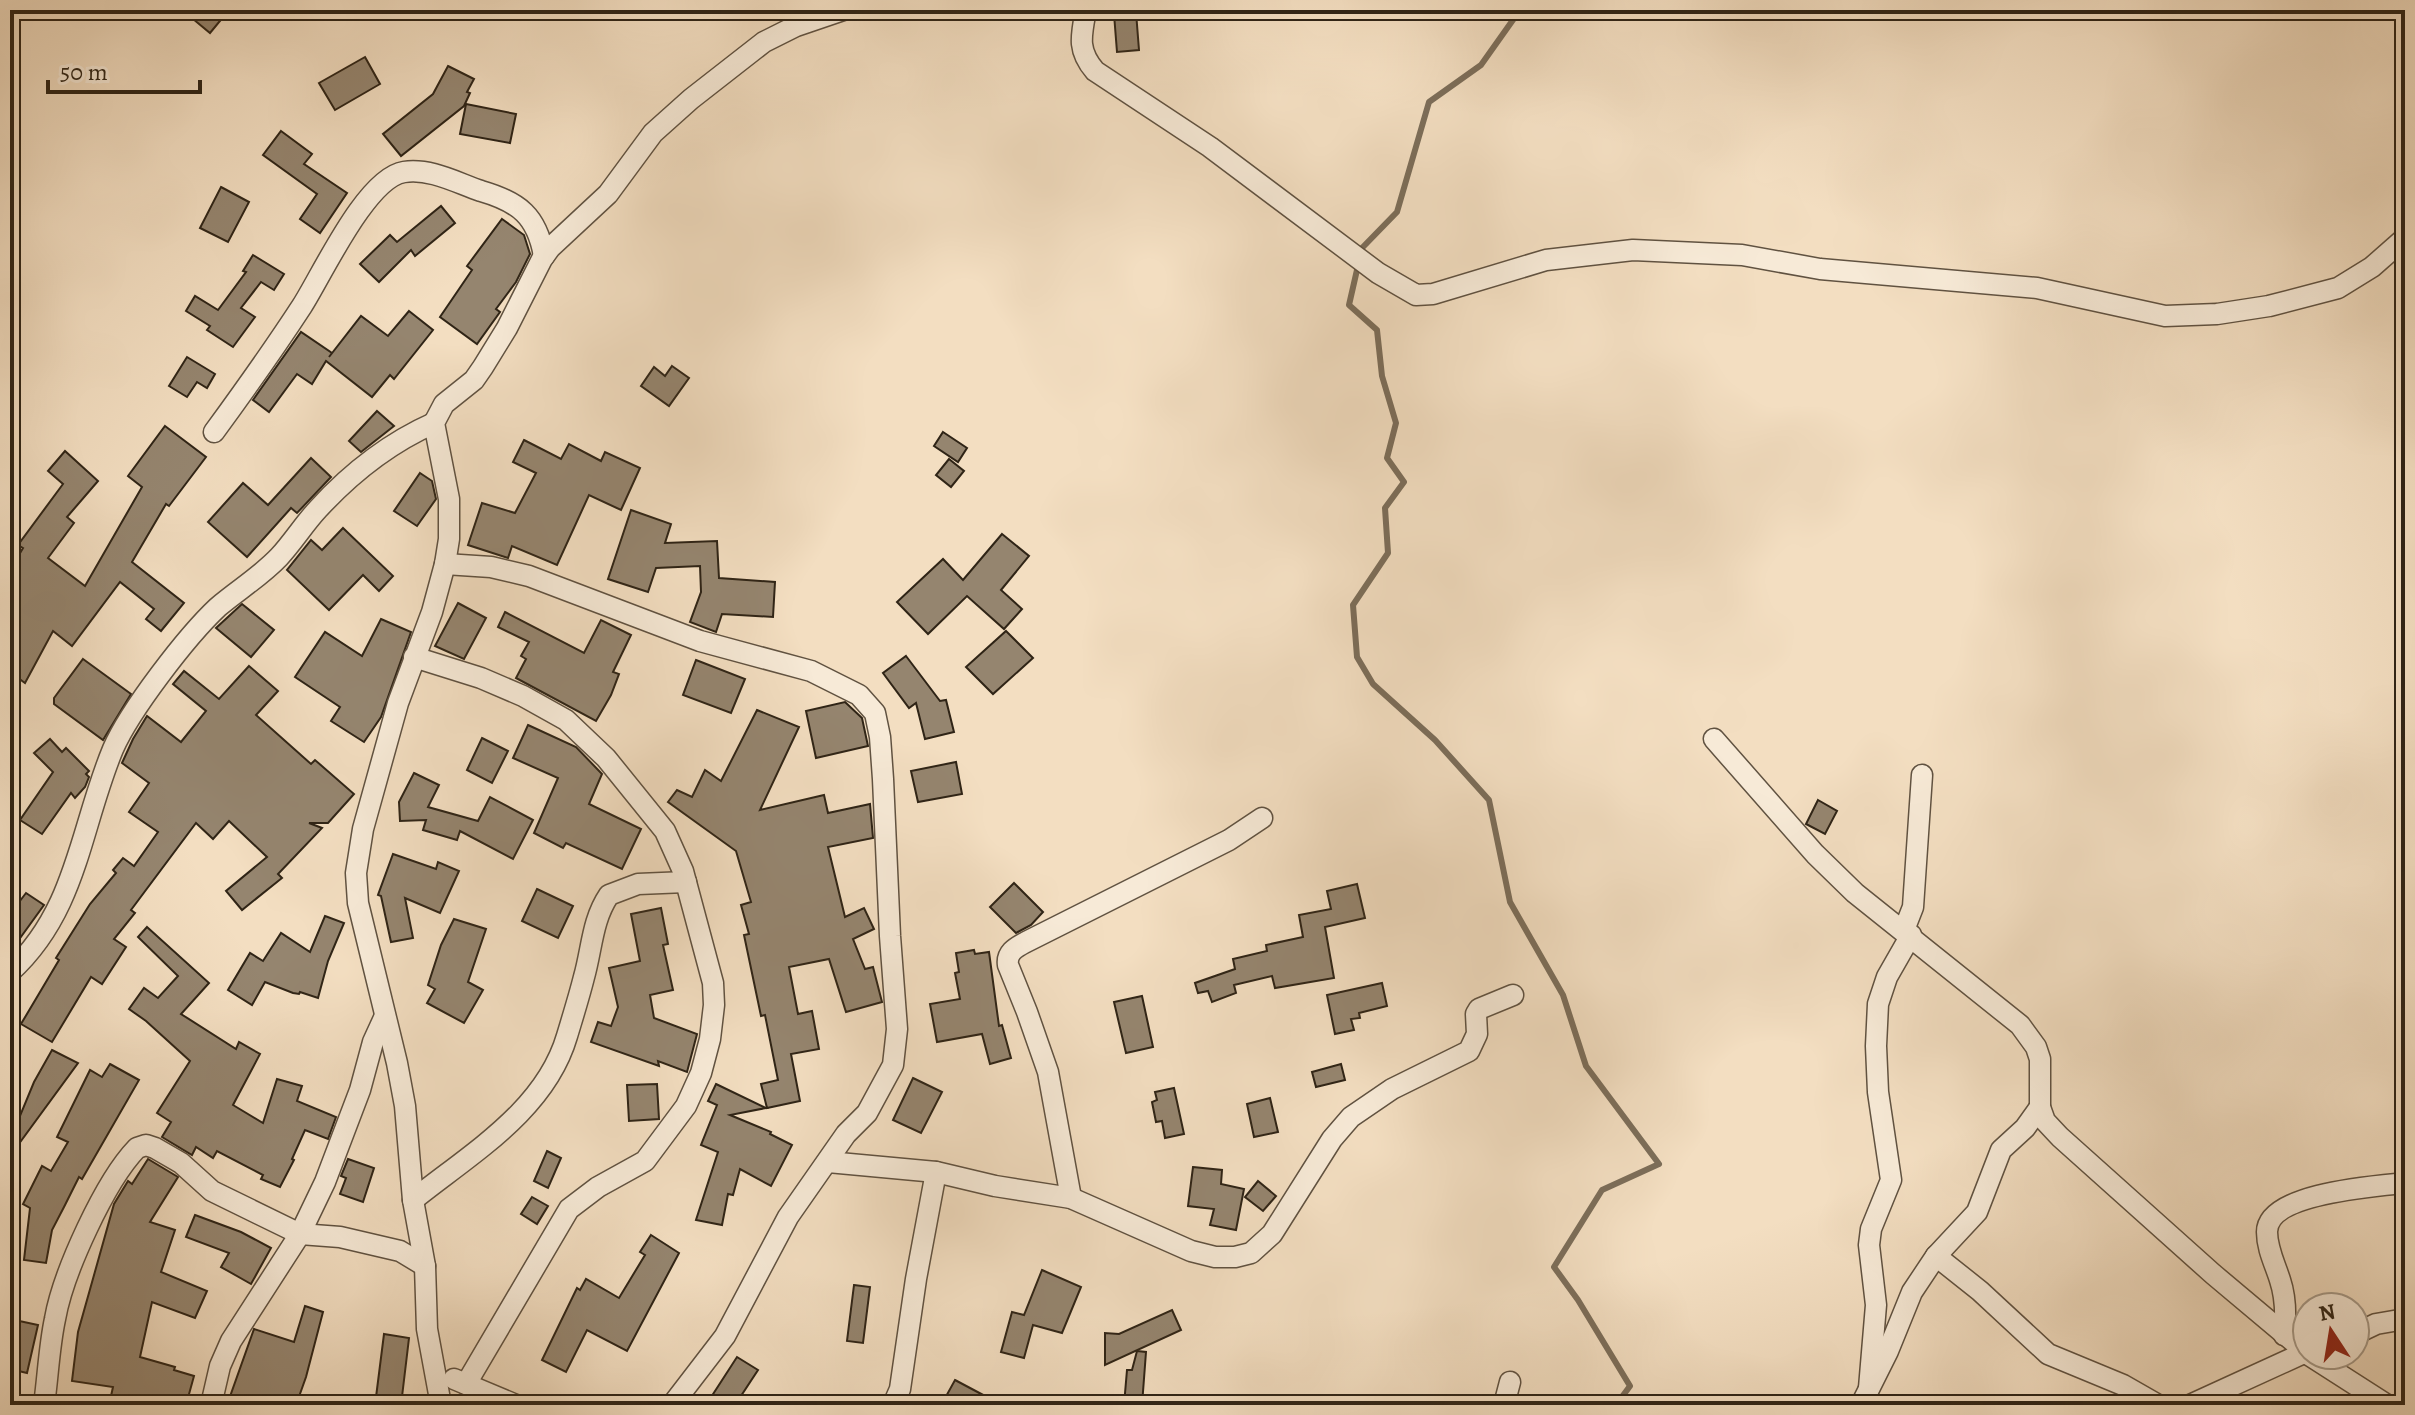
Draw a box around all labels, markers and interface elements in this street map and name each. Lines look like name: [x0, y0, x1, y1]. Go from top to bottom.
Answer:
scale bar: [48, 44, 200, 94]
text: 50 m: [60, 56, 108, 88]
north arrow: [2291, 1291, 2371, 1371]
text: N: [2316, 1296, 2338, 1329]

